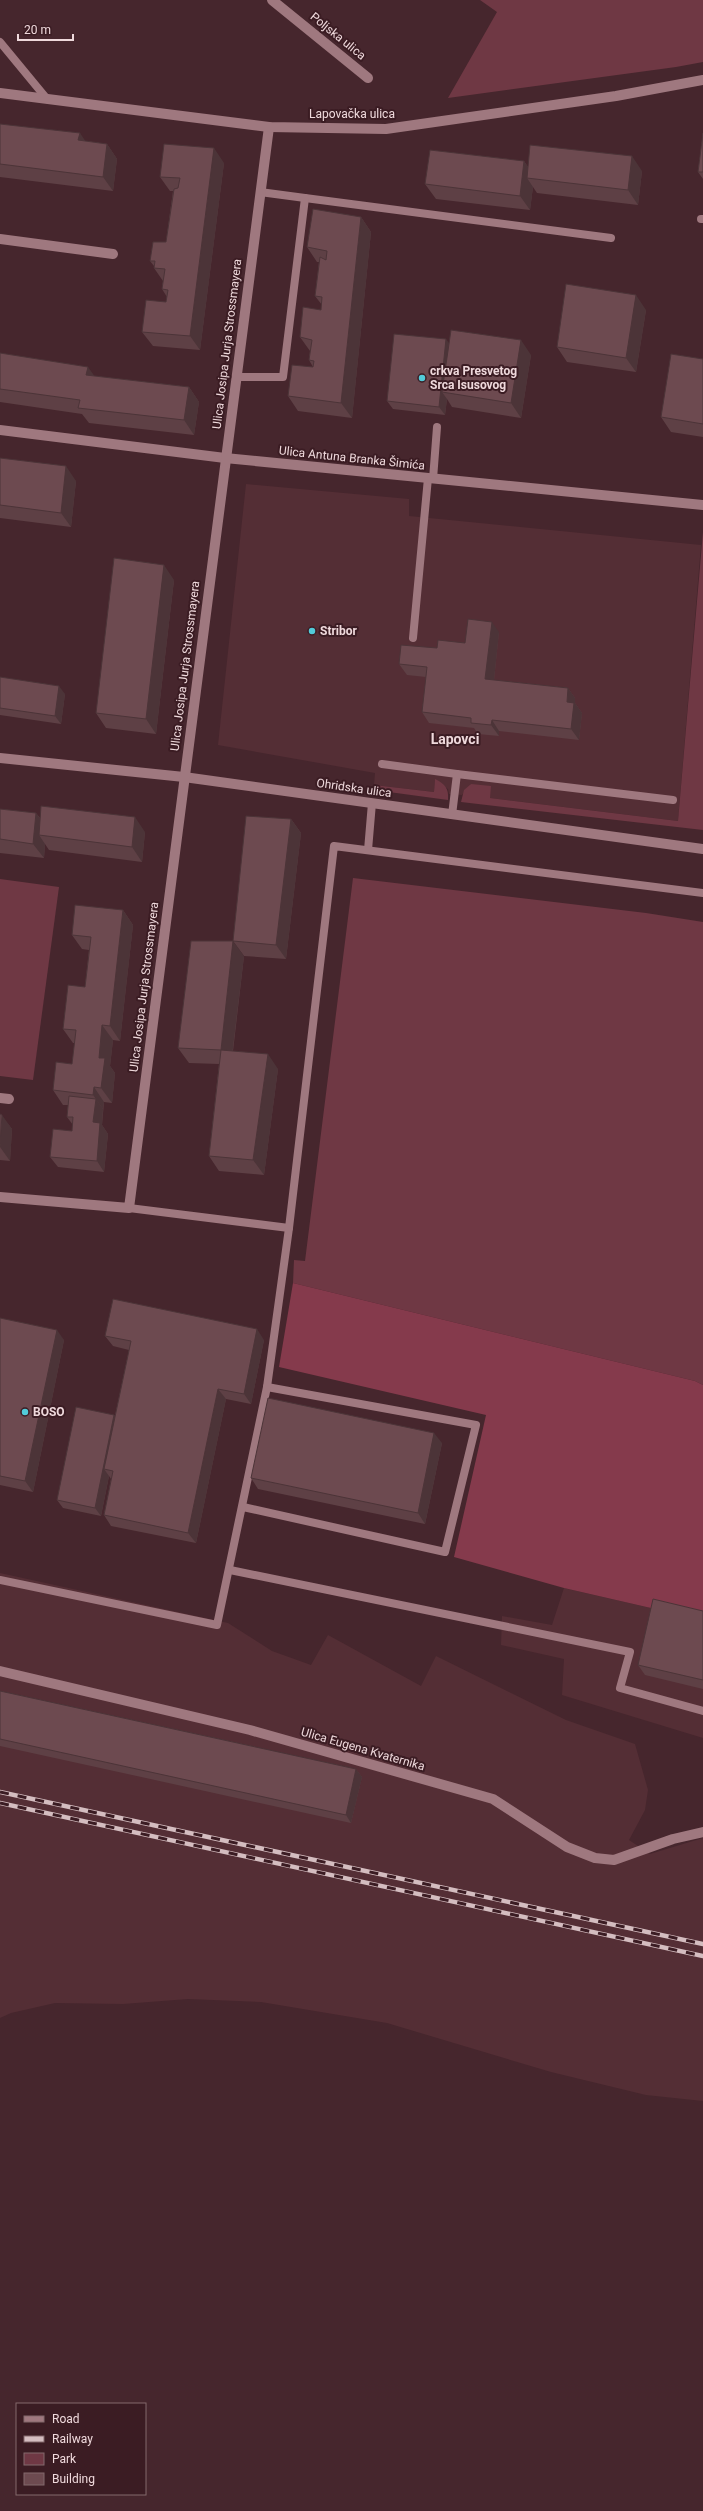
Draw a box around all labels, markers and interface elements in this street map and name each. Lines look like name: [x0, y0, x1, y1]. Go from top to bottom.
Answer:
street label: Poljska ulica: [307, 9, 369, 63]
scale bar: [18, 16, 73, 42]
text: 20 m: [24, 23, 51, 37]
street label: Lapovačka ulica: [309, 107, 395, 121]
street label: Ulica Josipa Jurja Strossmayera: [210, 258, 244, 430]
place label: crkva Presvetog Srca Isusovog: [430, 364, 517, 392]
marker: crkva Presvetog Srca Isusovog: [417, 373, 427, 383]
street label: Ulica Antuna Branka Šimića: [278, 442, 426, 473]
street label: Ulica Josipa Jurja Strossmayera: [168, 580, 202, 752]
place label: Stribor: [320, 624, 358, 638]
marker: Stribor: [307, 626, 317, 636]
district label: Lapovci: [431, 731, 479, 747]
street label: Ohridska ulica: [316, 776, 392, 800]
street label: Ulica Josipa Jurja Strossmayera: [127, 901, 161, 1073]
place label: BOSO: [33, 1405, 65, 1419]
marker: BOSO: [20, 1407, 30, 1417]
street label: Ulica Eugena Kvaternika: [300, 1725, 426, 1773]
legend: [16, 2403, 146, 2495]
text: Road: [52, 2412, 80, 2426]
text: Railway: [52, 2432, 93, 2446]
text: Park: [52, 2452, 77, 2466]
text: Building: [52, 2472, 95, 2486]

